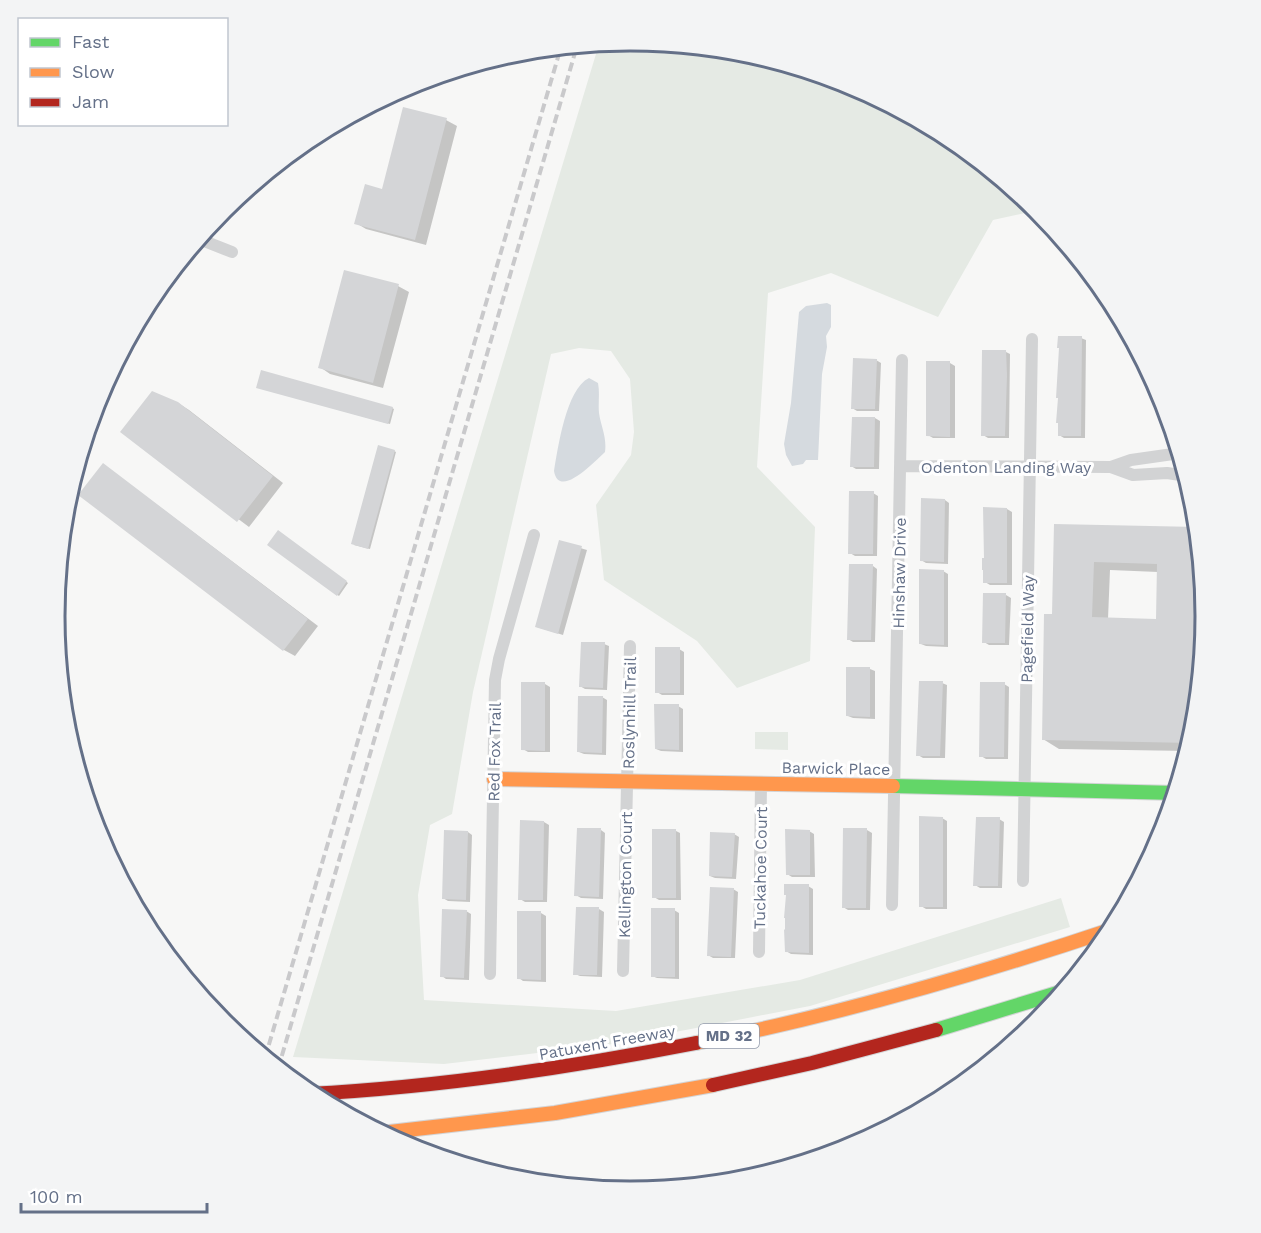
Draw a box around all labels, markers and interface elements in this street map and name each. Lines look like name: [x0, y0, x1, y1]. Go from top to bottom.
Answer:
legend: [18, 18, 228, 126]
text: Fast: [72, 31, 110, 52]
text: Slow: [72, 61, 115, 82]
text: Jam: [72, 91, 109, 112]
street label: Odenton Landing Way: [921, 458, 1092, 477]
street label: Hinshaw Drive: [889, 517, 910, 629]
street label: Pagefield Way: [1017, 574, 1038, 683]
street label: Roslynhill Trail: [619, 656, 640, 769]
street label: Red Fox Trail: [484, 702, 505, 802]
street label: Barwick Place: [781, 758, 891, 779]
street label: Tuckahoe Court: [750, 806, 771, 930]
street label: Kellington Court: [615, 811, 636, 938]
street label: Patuxent Freeway: [537, 1021, 677, 1064]
road number: MD 32: [699, 1024, 759, 1048]
scale bar: [21, 1176, 207, 1214]
text: 100 m: [30, 1186, 83, 1207]

